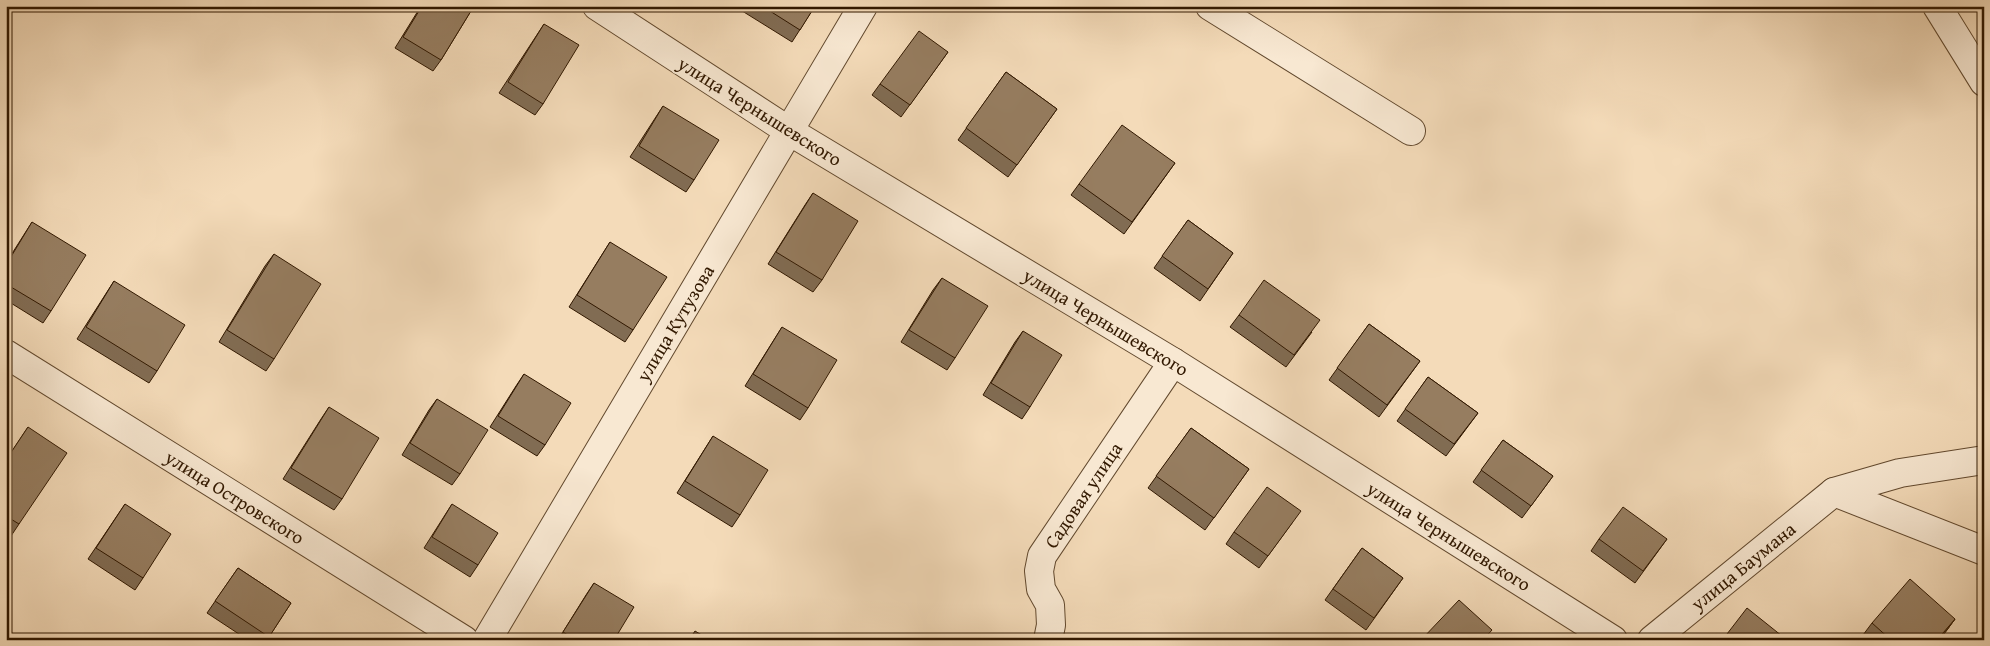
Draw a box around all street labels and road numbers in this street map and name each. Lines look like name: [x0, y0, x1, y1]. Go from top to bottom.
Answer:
street label: улица Чернышевского: [672, 49, 848, 173]
street label: улица Кутузова: [629, 259, 721, 388]
street label: улица Чернышевского: [1017, 261, 1194, 383]
street label: Садовая улица: [1037, 436, 1129, 554]
street label: улица Островского: [159, 442, 310, 551]
street label: улица Чернышевского: [1361, 474, 1537, 598]
street label: улица Баумана: [1684, 515, 1801, 618]

